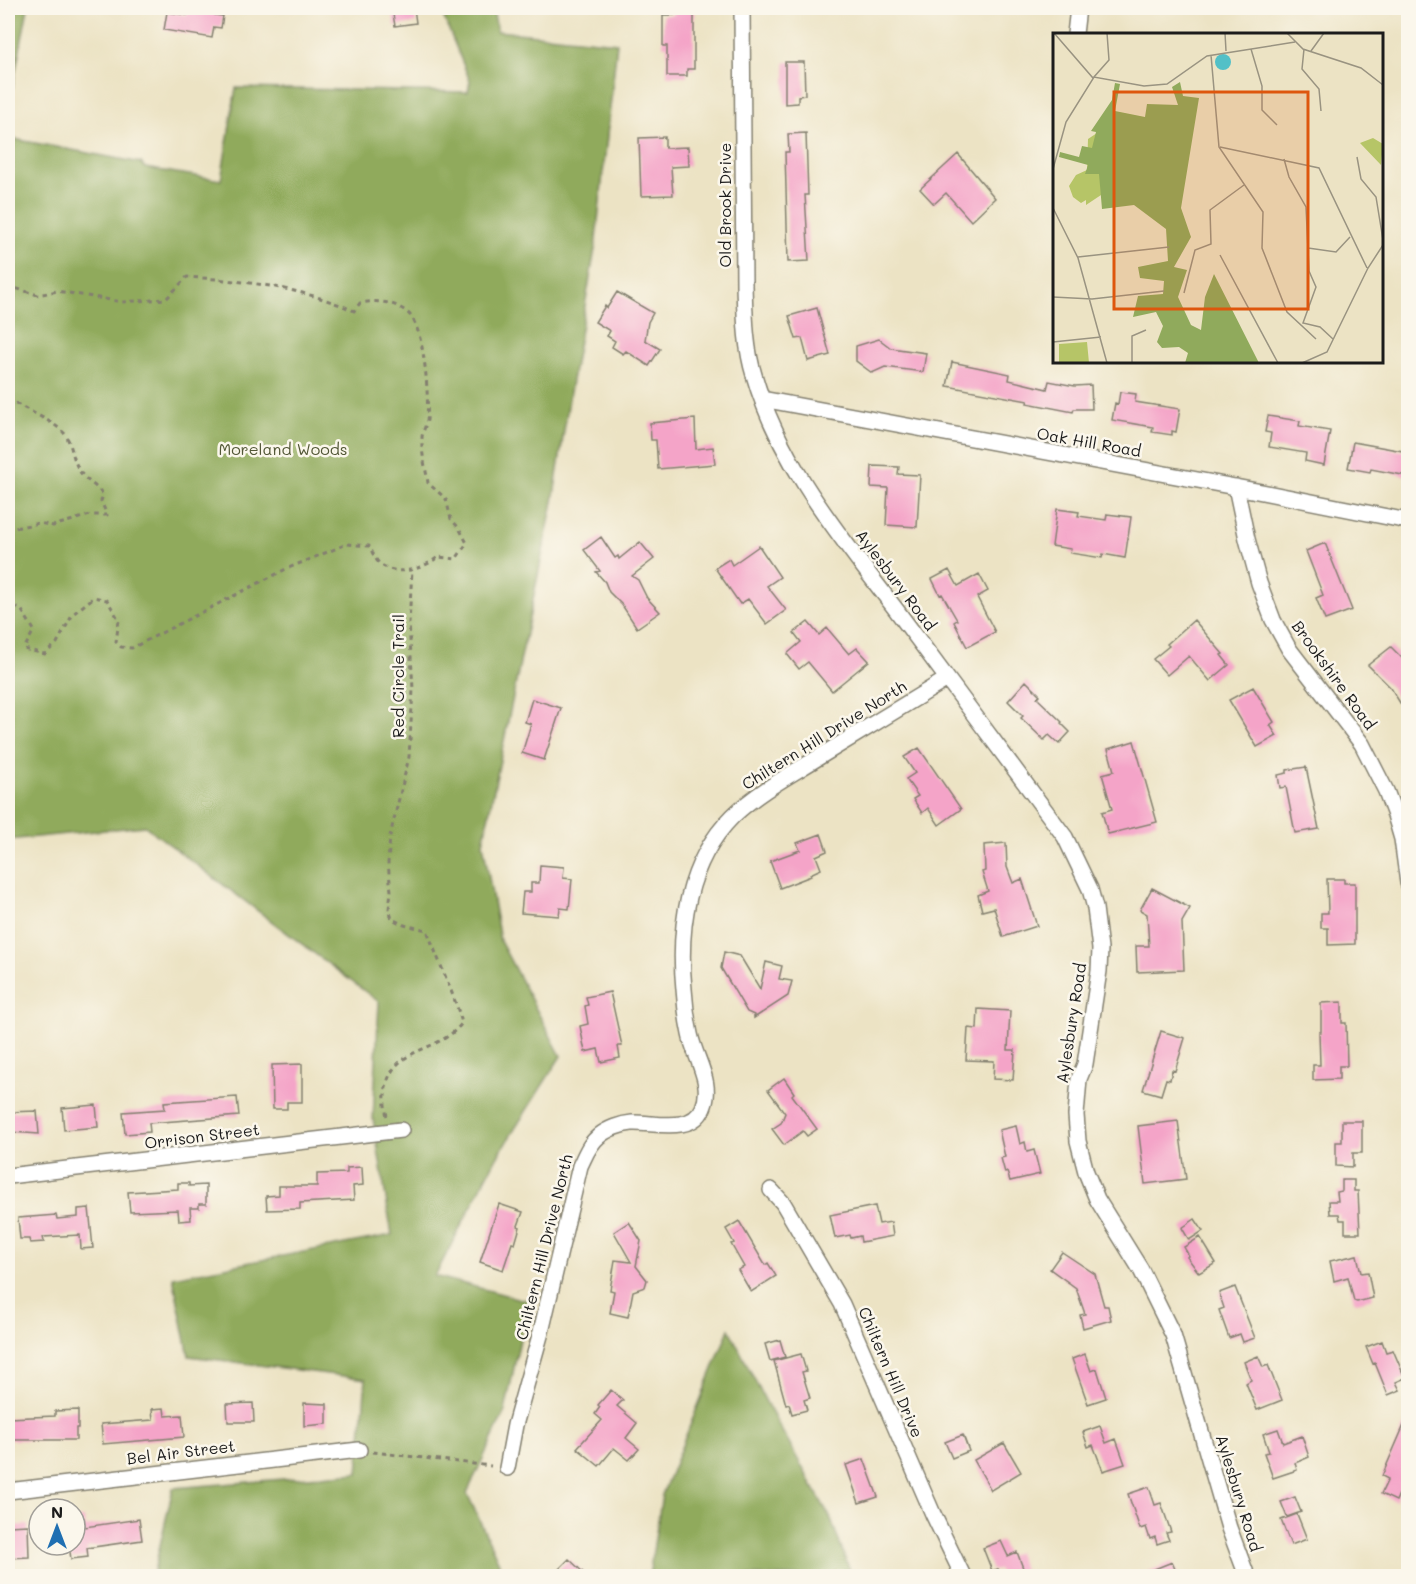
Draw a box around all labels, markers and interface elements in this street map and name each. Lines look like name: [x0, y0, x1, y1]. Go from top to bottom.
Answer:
inset map: [1053, 33, 1383, 363]
street label: Old Brook Drive: [714, 143, 735, 267]
street label: Oak Hill Road: [1035, 422, 1143, 461]
park label: Moreland Woods: [218, 438, 348, 459]
street label: Aylesbury Road: [851, 525, 941, 635]
street label: Red Circle Trail: [387, 614, 408, 738]
street label: Brookshire Road: [1288, 616, 1381, 733]
street label: Chiltern Hill Drive North: [737, 675, 910, 794]
street label: Aylesbury Road: [1051, 961, 1090, 1085]
street label: Orrison Street: [143, 1118, 261, 1153]
street label: Chiltern Hill Drive North: [510, 1152, 577, 1342]
street label: Chiltern Hill Drive: [854, 1303, 928, 1440]
street label: Aylesbury Road: [1212, 1432, 1267, 1554]
street label: Bel Air Street: [126, 1434, 236, 1469]
north arrow: [27, 1497, 87, 1557]
text: N: [51, 1501, 63, 1522]

